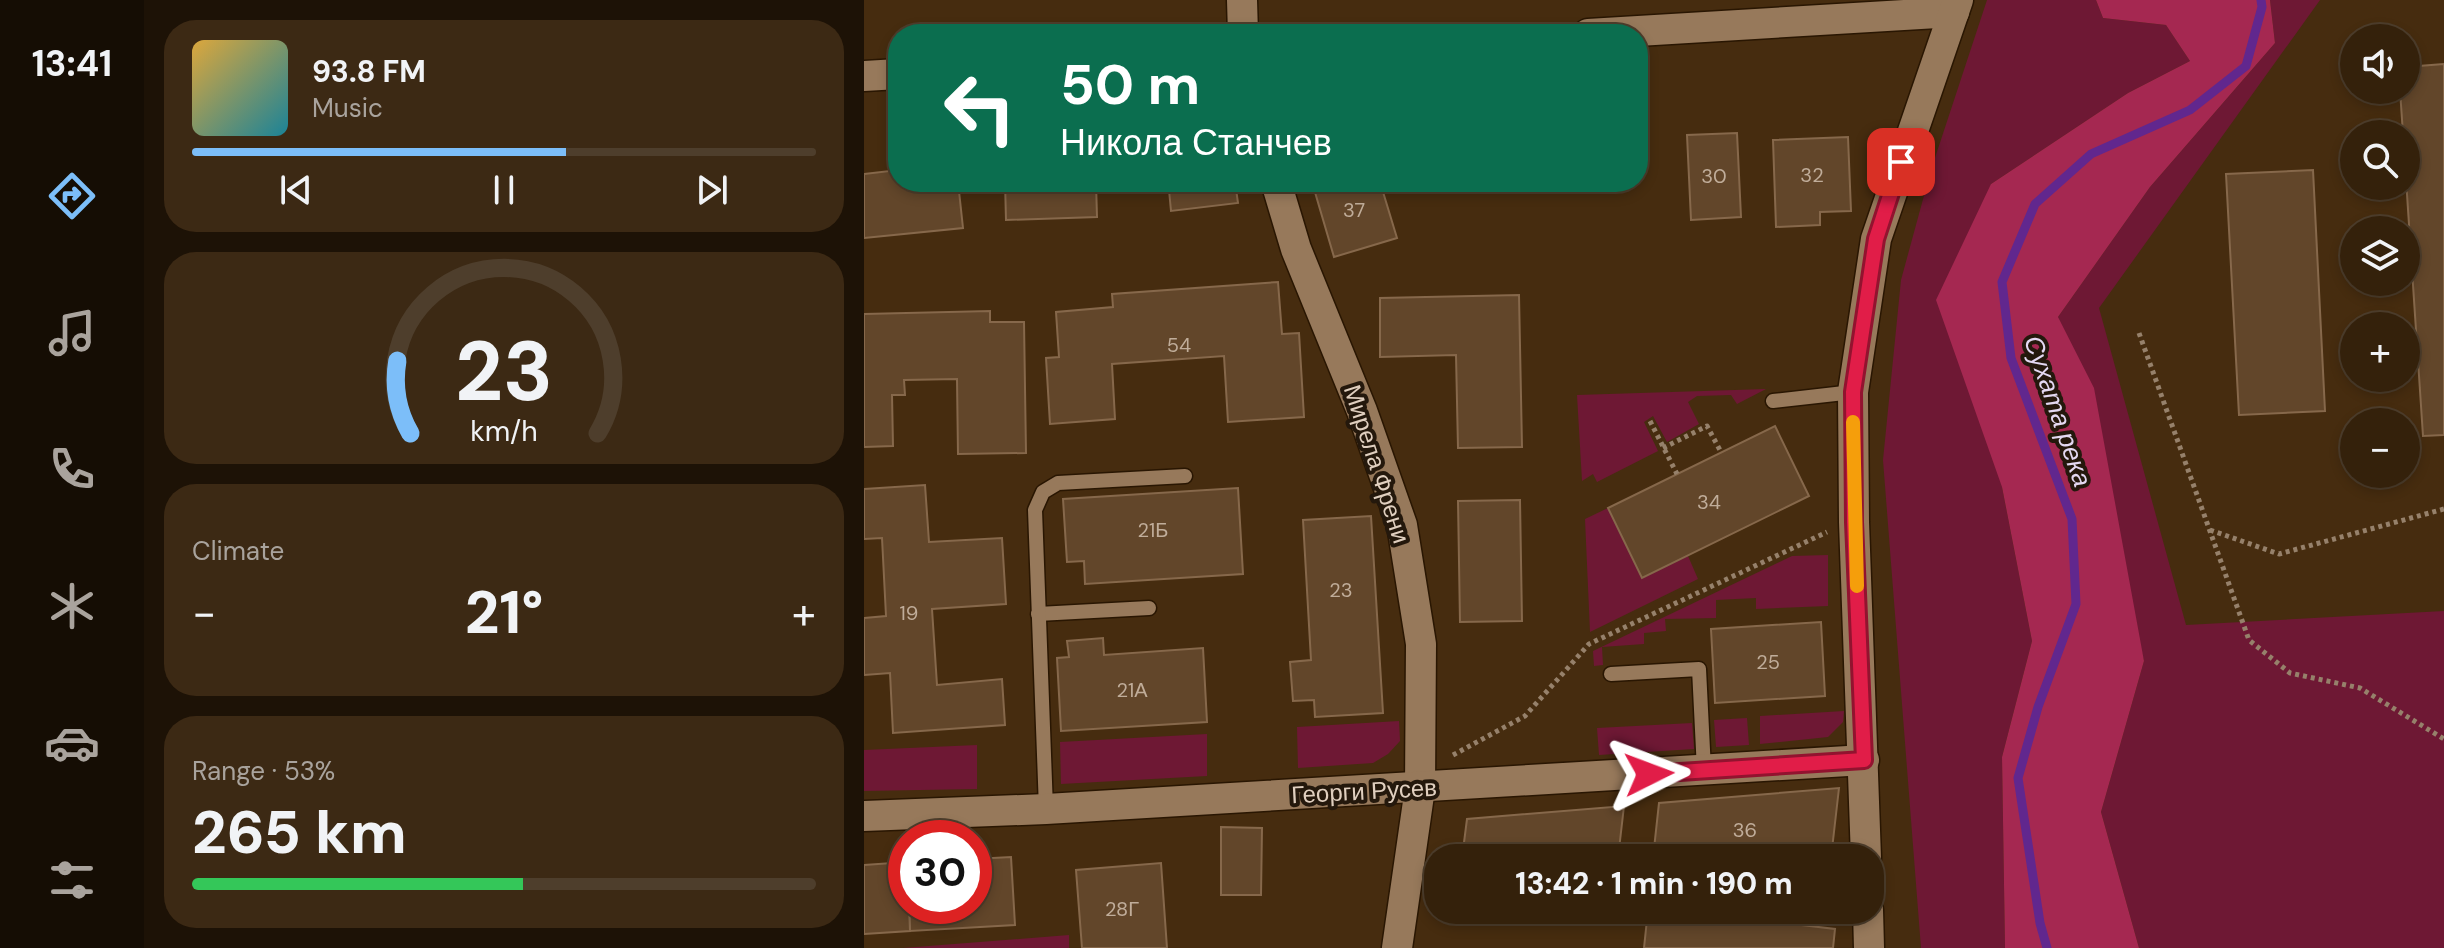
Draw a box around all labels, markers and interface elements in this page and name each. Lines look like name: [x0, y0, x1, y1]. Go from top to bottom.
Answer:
map controls: [2340, 24, 2420, 488]
button: sound: [2340, 24, 2420, 104]
text: 13:41: [32, 40, 112, 87]
text: 50 m: [1060, 48, 1200, 121]
text: 93.8 FM: [312, 52, 426, 91]
icon: left: [928, 56, 1032, 160]
text: Music: [312, 91, 383, 125]
text: Никола Станчев: [1060, 119, 1332, 166]
button: search: [2340, 120, 2420, 200]
pin: [1867, 128, 1935, 196]
icon: arrive: [1879, 140, 1923, 184]
house number: 32: [1800, 162, 1824, 188]
house number: 30: [1701, 163, 1727, 189]
icon: directions: [44, 168, 100, 224]
icon: previous: [274, 168, 318, 212]
icon: pause: [482, 168, 526, 212]
icon: next: [690, 168, 734, 212]
house number: 37: [1343, 197, 1365, 223]
button: layers: [2340, 216, 2420, 296]
icon: music: [44, 305, 100, 361]
button: +: [2340, 312, 2420, 392]
text: 23: [455, 317, 553, 426]
water label: Сухата река: [2016, 331, 2100, 491]
house number: 54: [1167, 332, 1191, 358]
street label: Мирела Френи: [1337, 381, 1417, 547]
button: −: [2340, 408, 2420, 488]
text: km/h: [470, 413, 538, 450]
icon: phone: [44, 441, 100, 497]
house number: 34: [1697, 489, 1721, 515]
house number: 21Б: [1138, 517, 1168, 543]
text: Climate: [192, 534, 284, 568]
text: 21°: [465, 573, 543, 652]
house number: 23: [1329, 577, 1353, 603]
icon: climate: [44, 578, 100, 634]
text: −: [192, 584, 216, 642]
text: +: [792, 584, 816, 642]
house number: 19: [900, 600, 918, 626]
house number: 25: [1756, 649, 1780, 675]
house number: 21А: [1116, 677, 1148, 703]
icon: car: [44, 715, 100, 771]
position arrow: [1607, 732, 1691, 816]
text: Range · 53%: [192, 754, 335, 788]
street label: Георги Русев: [1290, 772, 1438, 810]
text: 265 km: [192, 793, 407, 872]
house number: 36: [1733, 817, 1757, 843]
speed limit sign: 30: [888, 820, 992, 924]
icon: filters: [44, 852, 100, 908]
text: 13:42 · 1 min · 190 m: [1515, 864, 1793, 903]
house number: 28Г: [1105, 896, 1139, 922]

